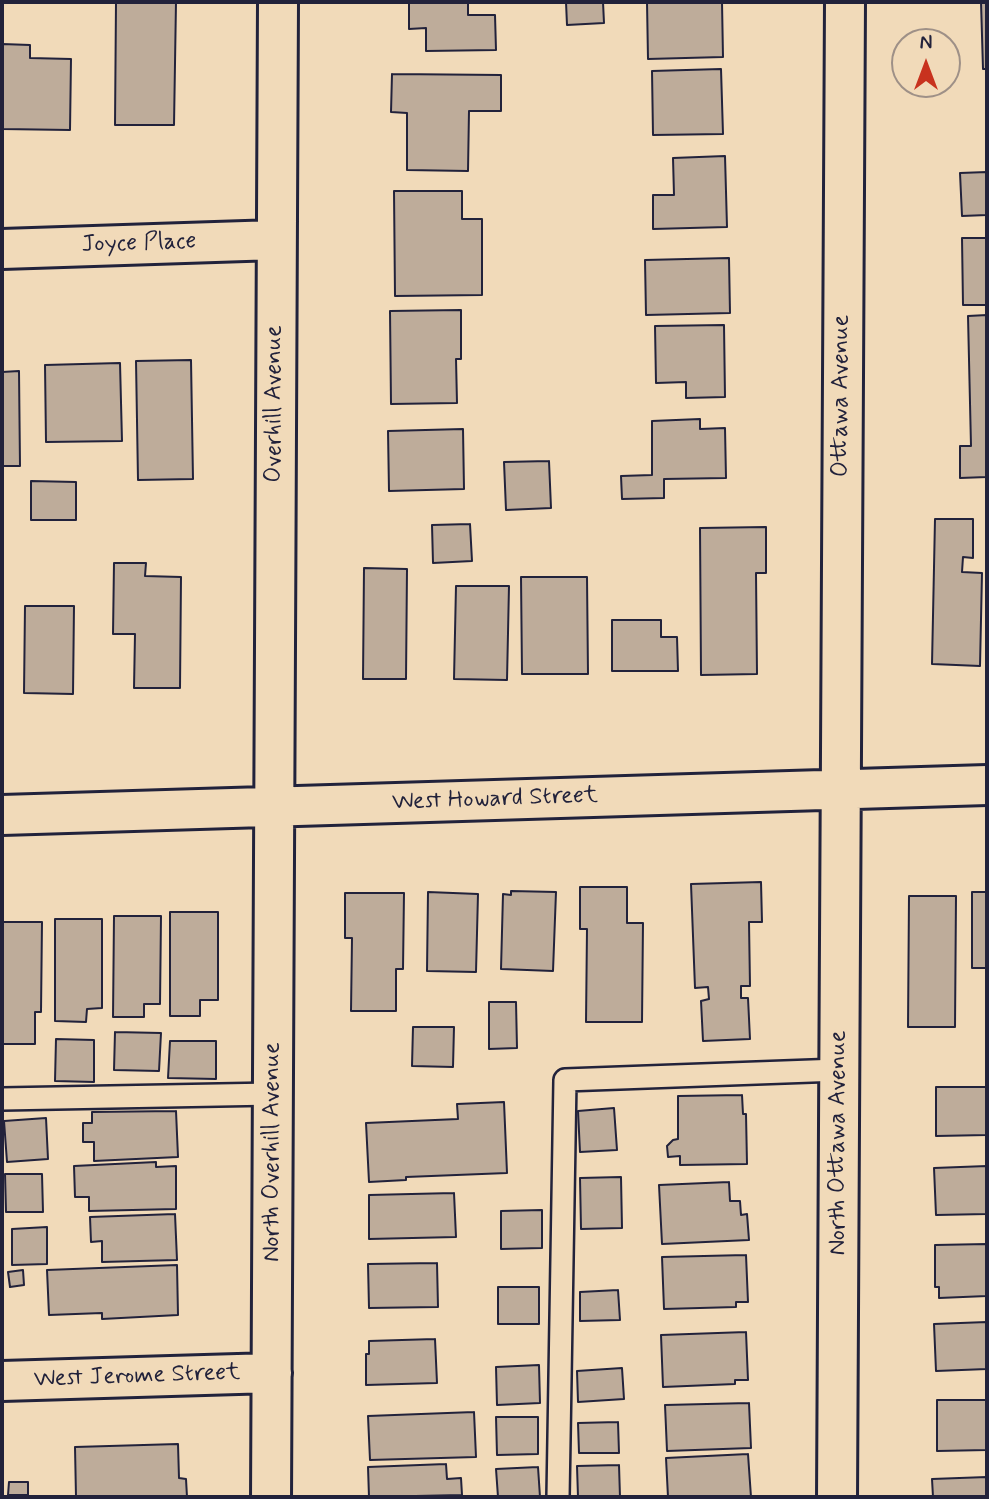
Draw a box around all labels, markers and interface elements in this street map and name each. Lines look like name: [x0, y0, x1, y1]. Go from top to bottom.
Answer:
north arrow: [891, 28, 961, 98]
text: N: [920, 31, 932, 56]
street label: Joyce Place: [81, 228, 197, 260]
street label: Ottawa Avenue: [828, 315, 856, 477]
street label: Overhill Avenue: [261, 325, 289, 483]
street label: West Howard Street: [392, 782, 598, 818]
street label: North Ottawa Avenue: [825, 1031, 853, 1255]
street label: North Overhill Avenue: [259, 1042, 287, 1262]
street label: West Jerome Street: [33, 1359, 241, 1395]

